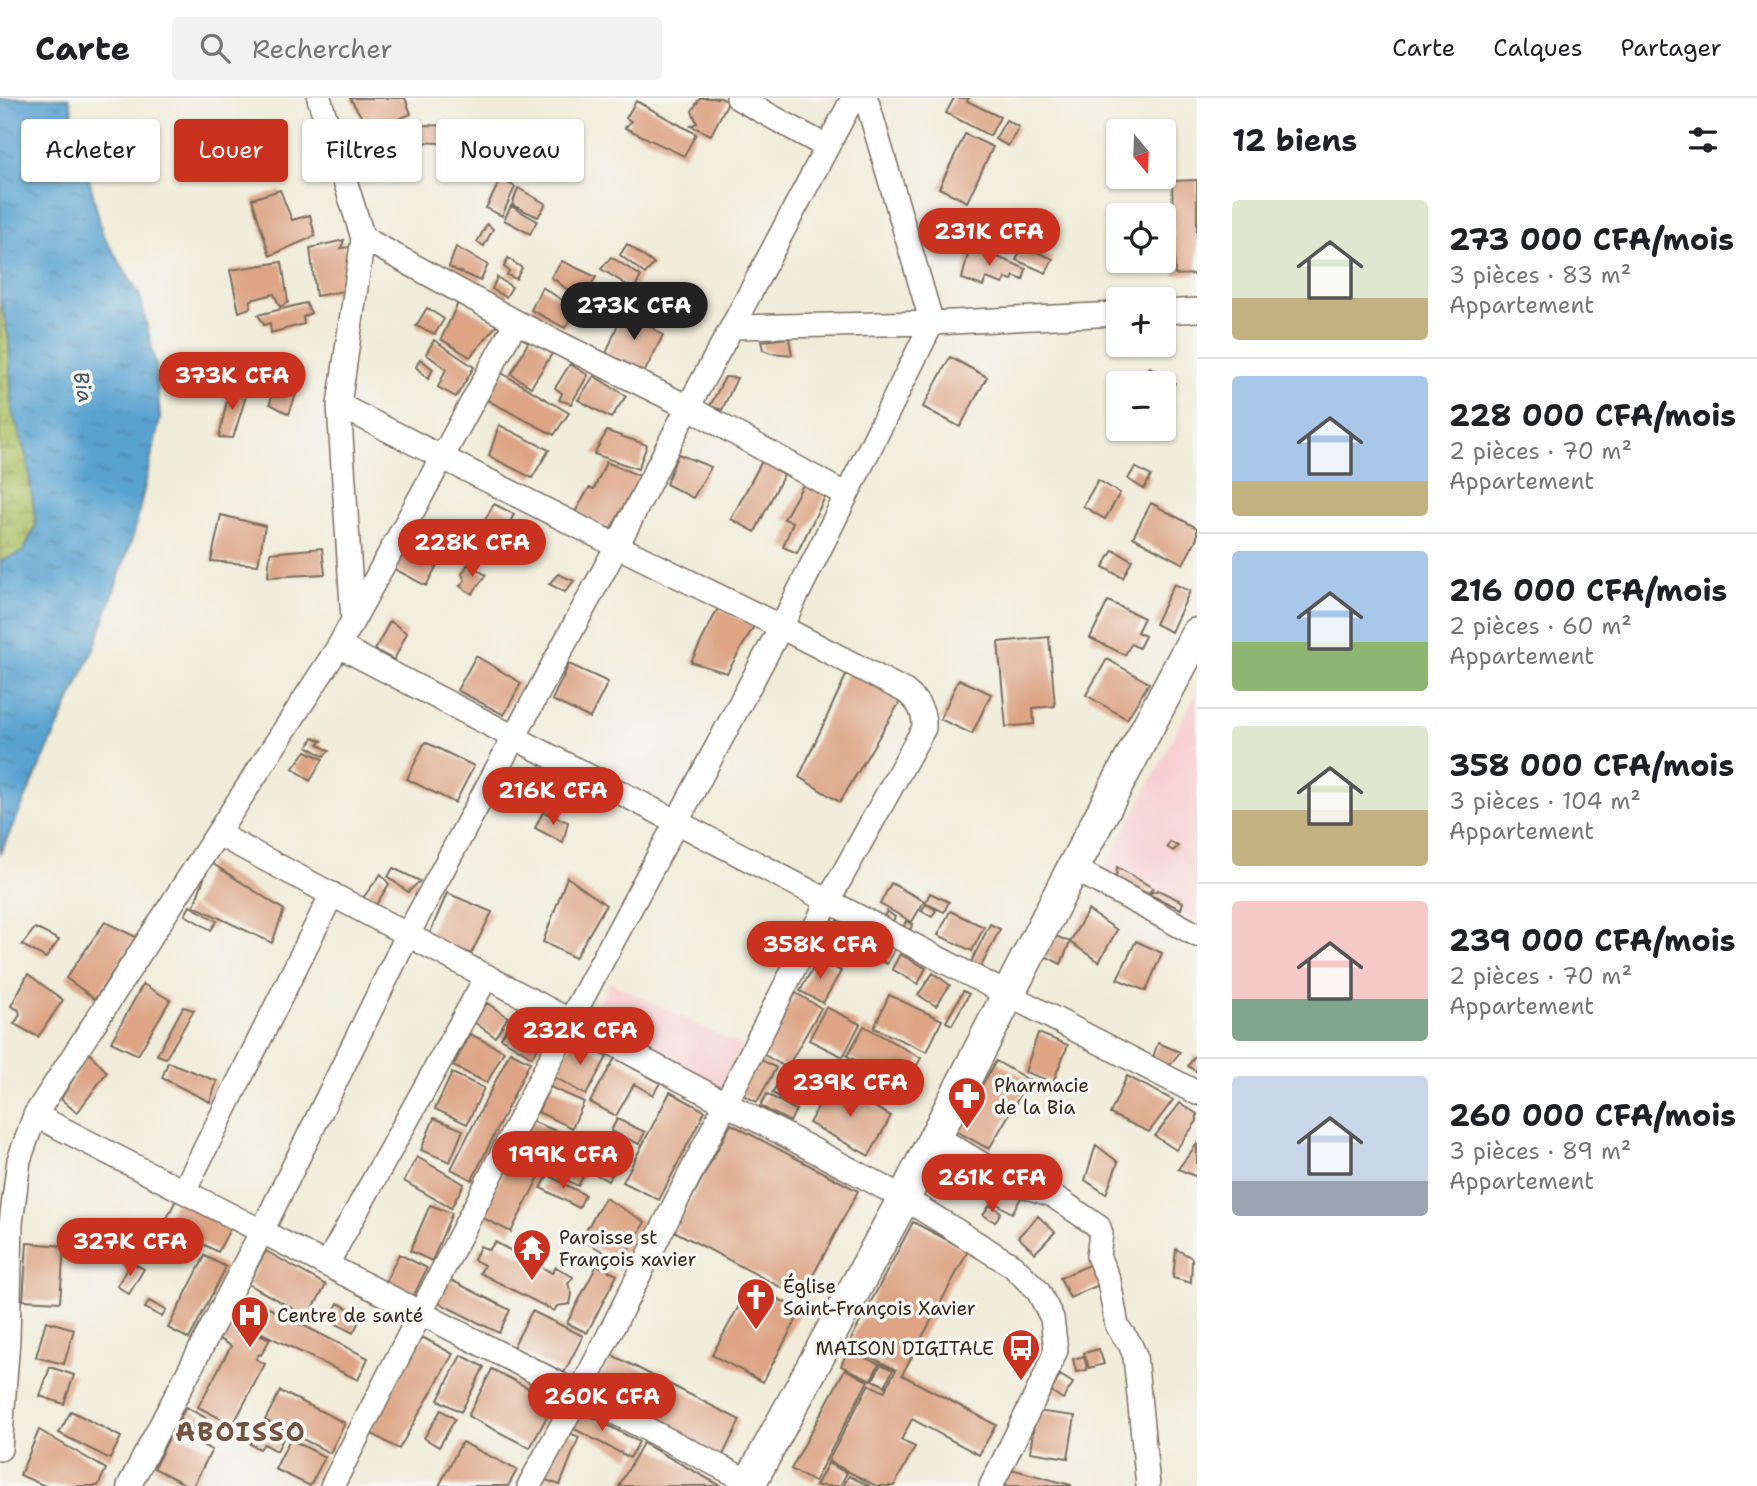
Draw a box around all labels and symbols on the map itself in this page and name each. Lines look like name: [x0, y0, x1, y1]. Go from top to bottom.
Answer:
north arrow: [1106, 119, 1176, 189]
pin: 231K CFA: [917, 208, 1061, 268]
pin: 273K CFA: [562, 282, 706, 342]
pin: 373K CFA: [160, 352, 304, 412]
water label: Bia: [66, 369, 100, 405]
pin: 228K CFA: [400, 519, 544, 579]
pin: 216K CFA: [481, 768, 625, 827]
pin: 358K CFA: [748, 922, 892, 981]
pin: 232K CFA: [508, 1007, 652, 1067]
pin: 239K CFA: [778, 1060, 922, 1119]
place label: Pharmacie de la Bia: [994, 1073, 1089, 1120]
pharmacy icon: Pharmacie de la Bia: [946, 1075, 988, 1130]
pin: 199K CFA: [491, 1132, 635, 1191]
pin: 261K CFA: [920, 1154, 1064, 1214]
pin: 327K CFA: [58, 1218, 202, 1278]
place label: Paroisse st François xavier: [559, 1225, 697, 1272]
temple icon: Paroisse st François xavier: [511, 1227, 553, 1282]
place label: Église Saint-François Xavier: [783, 1273, 976, 1321]
church icon: Église Saint-François Xavier: [735, 1276, 777, 1331]
hospital icon: Centre de santé: [229, 1294, 271, 1349]
place label: Centre de santé: [277, 1303, 424, 1328]
bus stop icon: MAISON DIGITALE: [1000, 1327, 1042, 1382]
place label: MAISON DIGITALE: [816, 1336, 994, 1361]
pin: 260K CFA: [530, 1374, 674, 1433]
district label: ABOISSO: [175, 1414, 307, 1449]

